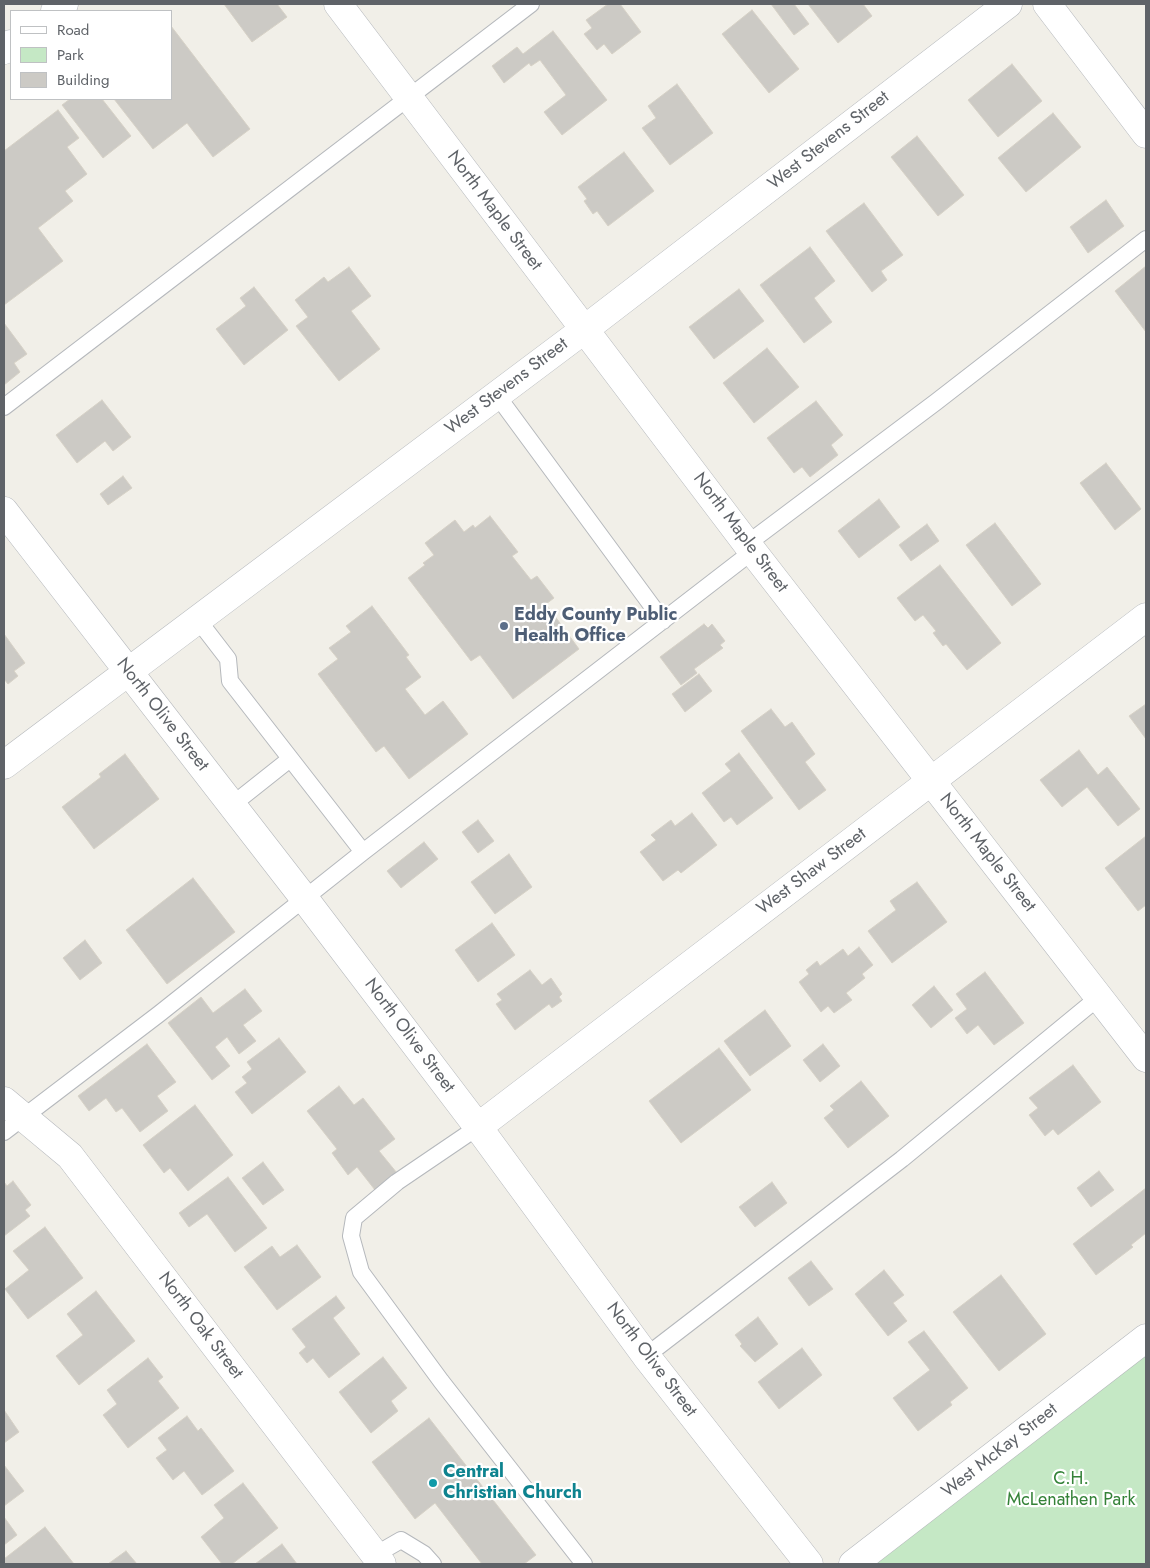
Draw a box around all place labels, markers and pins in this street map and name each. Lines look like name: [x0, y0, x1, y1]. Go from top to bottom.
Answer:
place label: Eddy County Public Health Office: [514, 605, 677, 648]
marker: Eddy County Public Health Office: [498, 620, 510, 632]
place label: Central Christian Church: [443, 1462, 582, 1505]
marker: Central Christian Church: [427, 1477, 439, 1489]

